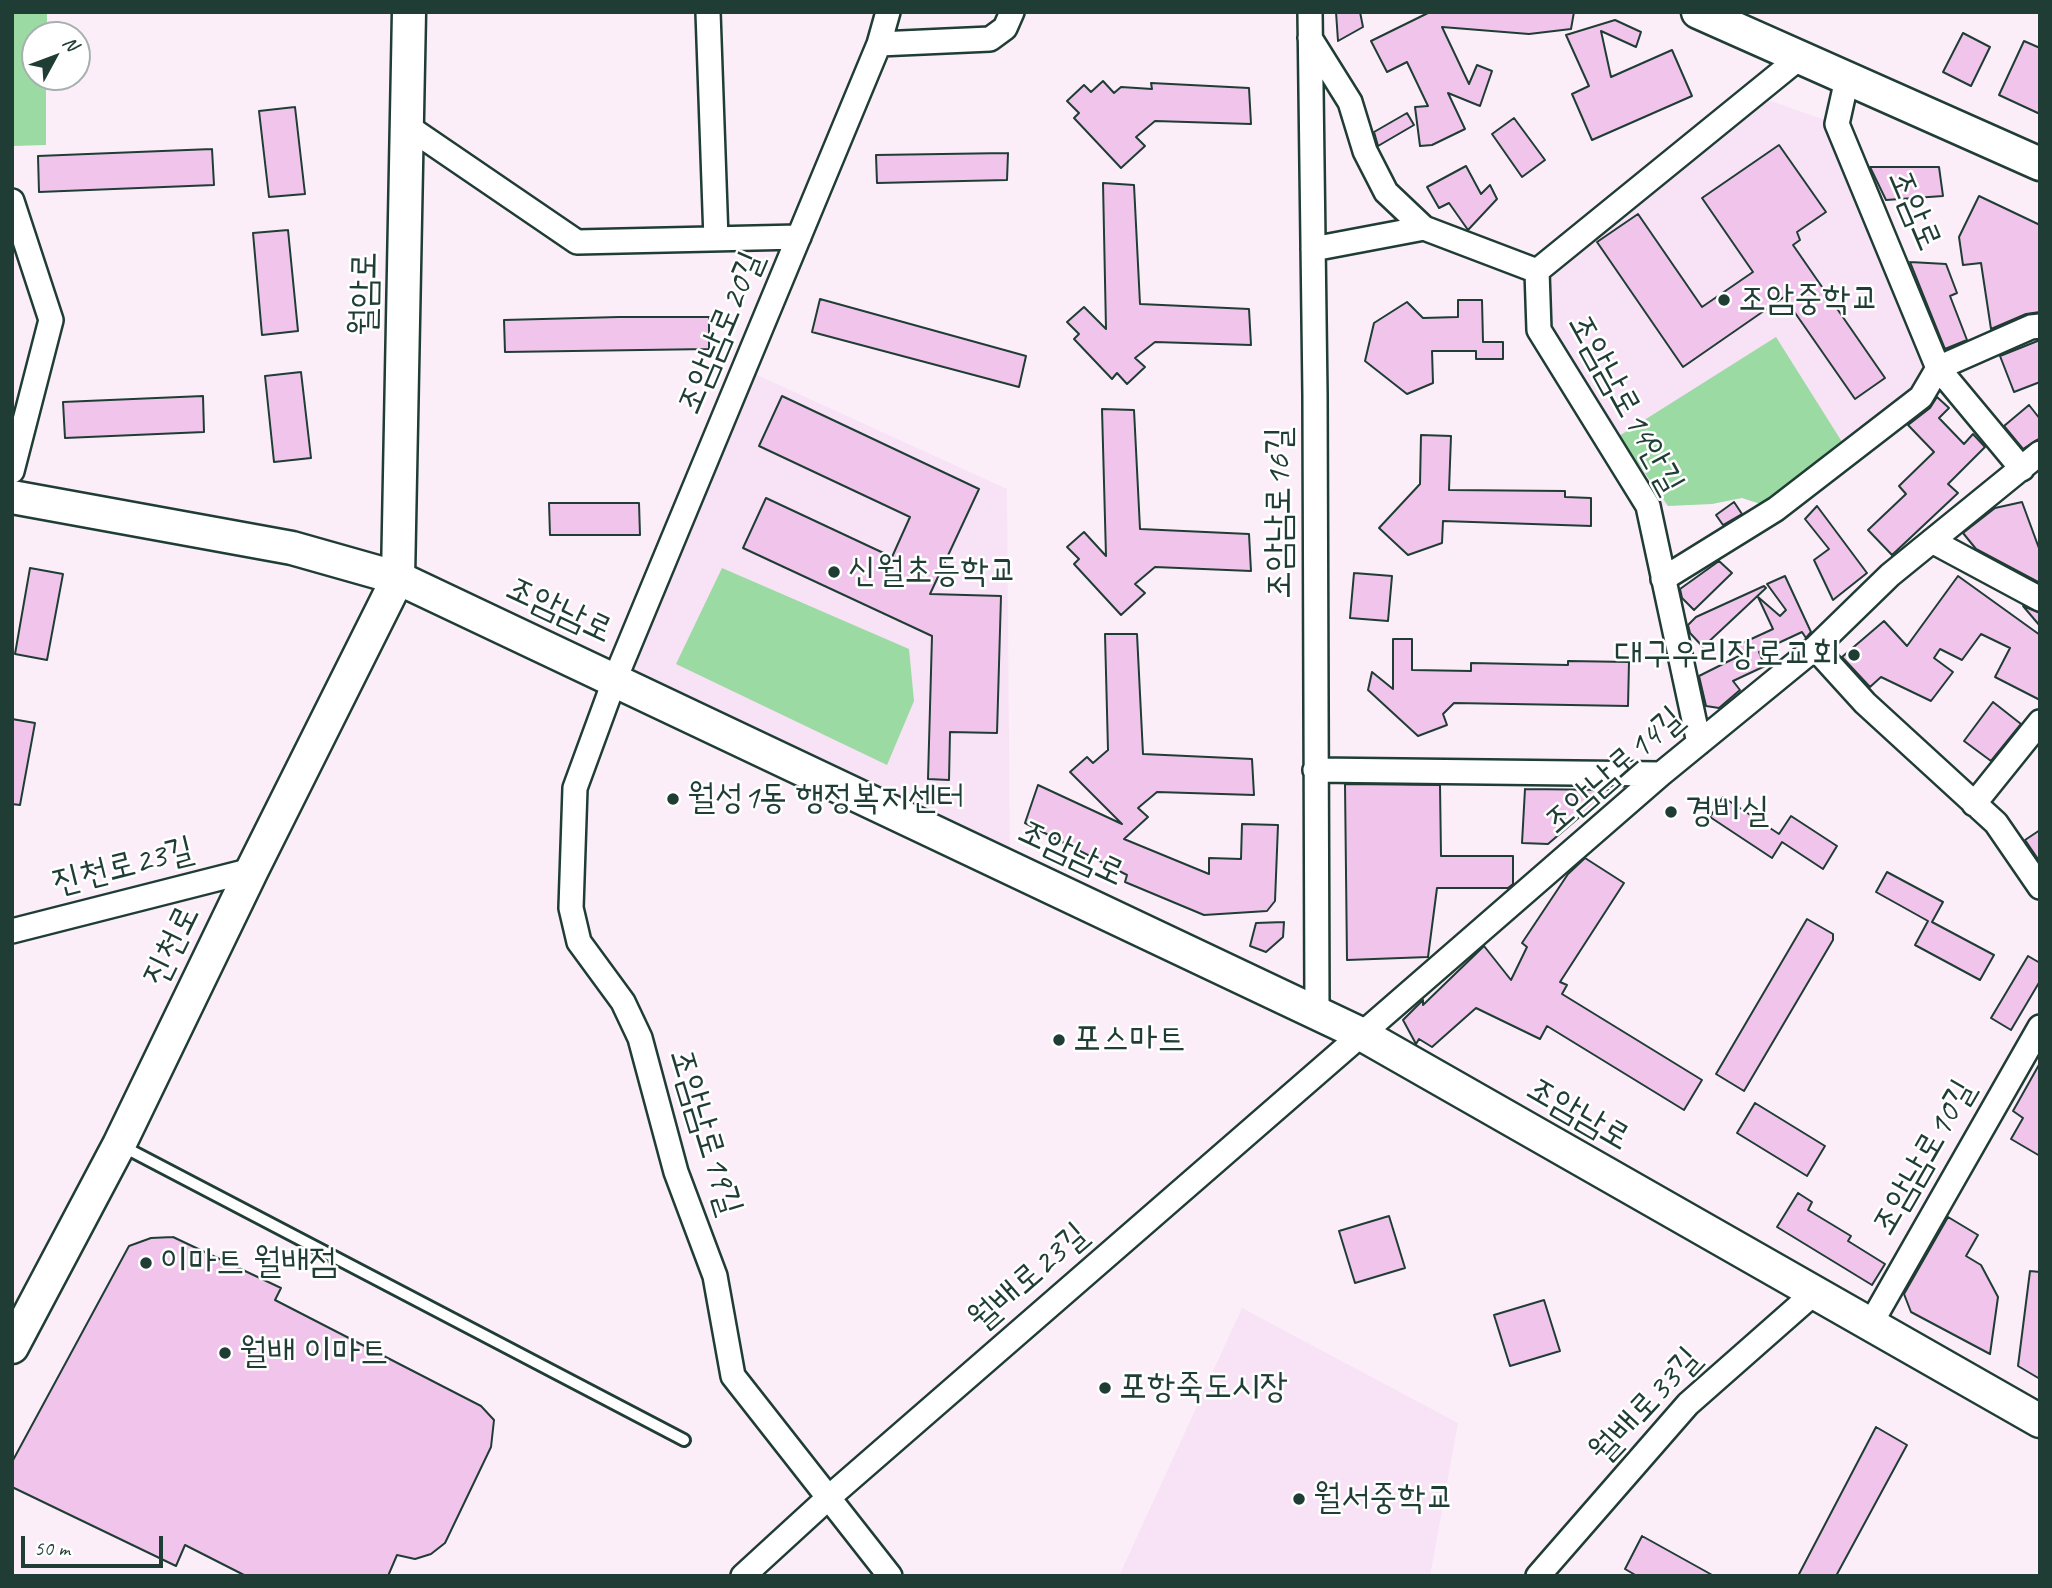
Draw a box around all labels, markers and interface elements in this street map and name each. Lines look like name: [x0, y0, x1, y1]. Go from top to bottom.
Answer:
north arrow: [21, 21, 91, 91]
text: N: [57, 31, 83, 56]
street label: 조암로: [1878, 163, 1950, 257]
street label: 조암남로20길: [668, 245, 774, 421]
street label: 월암로: [343, 251, 387, 337]
place label: 조암중학교: [1738, 279, 1879, 321]
marker: 조암중학교: [1716, 292, 1732, 308]
street label: 조암남로14안길: [1558, 306, 1692, 502]
street label: 조암남로16길: [1259, 427, 1301, 599]
place label: 신월초등학교: [848, 551, 1017, 593]
marker: 신월초등학교: [826, 564, 842, 580]
street label: 조암남로: [499, 567, 619, 653]
place label: 대구우리장로교회: [1615, 634, 1840, 676]
marker: 대구우리장로교회: [1846, 647, 1862, 663]
street label: 조암남로14길: [1535, 699, 1693, 843]
place label: 월성1동 행정복지센터: [687, 778, 965, 820]
marker: 월성1동 행정복지센터: [665, 791, 681, 807]
place label: 경비실: [1685, 791, 1769, 833]
marker: 경비실: [1663, 804, 1679, 820]
street label: 조암남로: [1011, 810, 1131, 896]
street label: 진천로23길: [48, 829, 198, 905]
street label: 진천로: [135, 899, 209, 993]
place label: 포스마트: [1073, 1019, 1186, 1061]
marker: 포스마트: [1051, 1032, 1067, 1048]
street label: 조암남로19길: [660, 1043, 750, 1221]
street label: 조암남로: [1519, 1068, 1637, 1160]
street label: 조암남로10길: [1863, 1073, 1985, 1243]
street label: 월배로23길: [961, 1215, 1097, 1341]
place label: 이마트 월배점: [160, 1242, 337, 1284]
marker: 이마트 월배점: [138, 1255, 154, 1271]
place label: 월배 이마트: [239, 1332, 388, 1374]
street label: 월배로33길: [1581, 1339, 1711, 1473]
marker: 월배 이마트: [217, 1345, 233, 1361]
place label: 포항죽도시장: [1119, 1367, 1288, 1409]
marker: 포항죽도시장: [1097, 1380, 1113, 1396]
place label: 월서중학교: [1313, 1478, 1454, 1520]
marker: 월서중학교: [1291, 1491, 1307, 1507]
scale bar: [24, 1522, 166, 1566]
text: 50 m: [34, 1535, 70, 1561]

